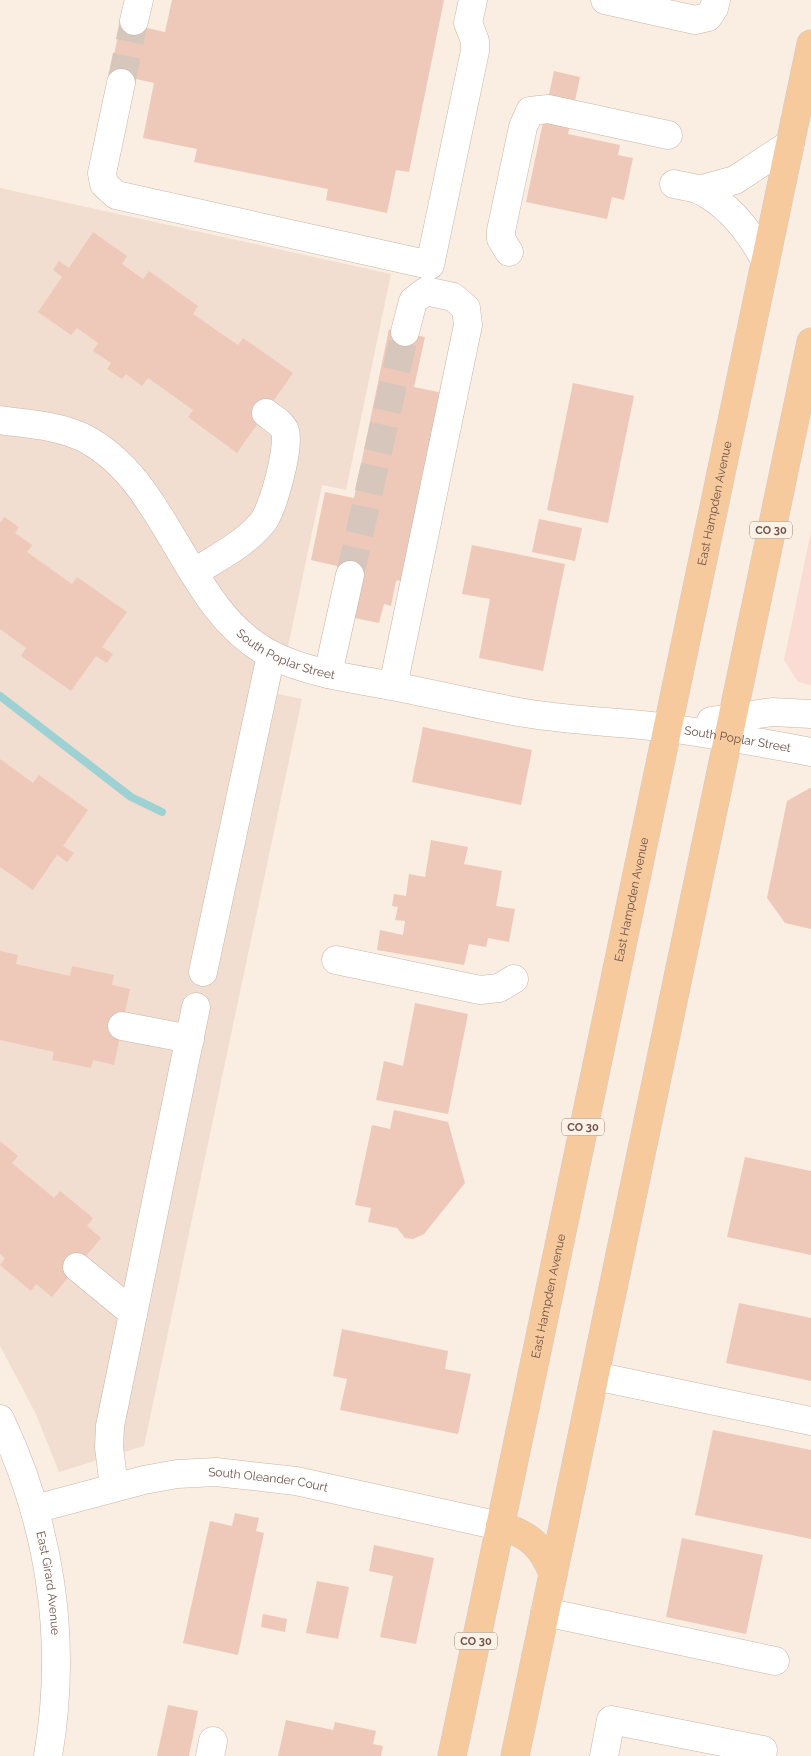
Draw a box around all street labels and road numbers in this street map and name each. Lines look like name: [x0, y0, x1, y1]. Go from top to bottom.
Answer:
street label: East Hampden Avenue: [695, 440, 735, 567]
road number: CO 30: [750, 522, 792, 538]
street label: South Poplar Street: [234, 626, 336, 682]
street label: South Poplar Street: [683, 723, 792, 755]
street label: East Hampden Avenue: [612, 836, 651, 963]
road number: CO 30: [562, 1118, 604, 1136]
street label: East Hampden Avenue: [529, 1232, 568, 1360]
street label: South Oleander Court: [208, 1465, 329, 1495]
street label: East Girard Avenue: [33, 1530, 62, 1635]
road number: CO 30: [455, 1632, 497, 1650]

